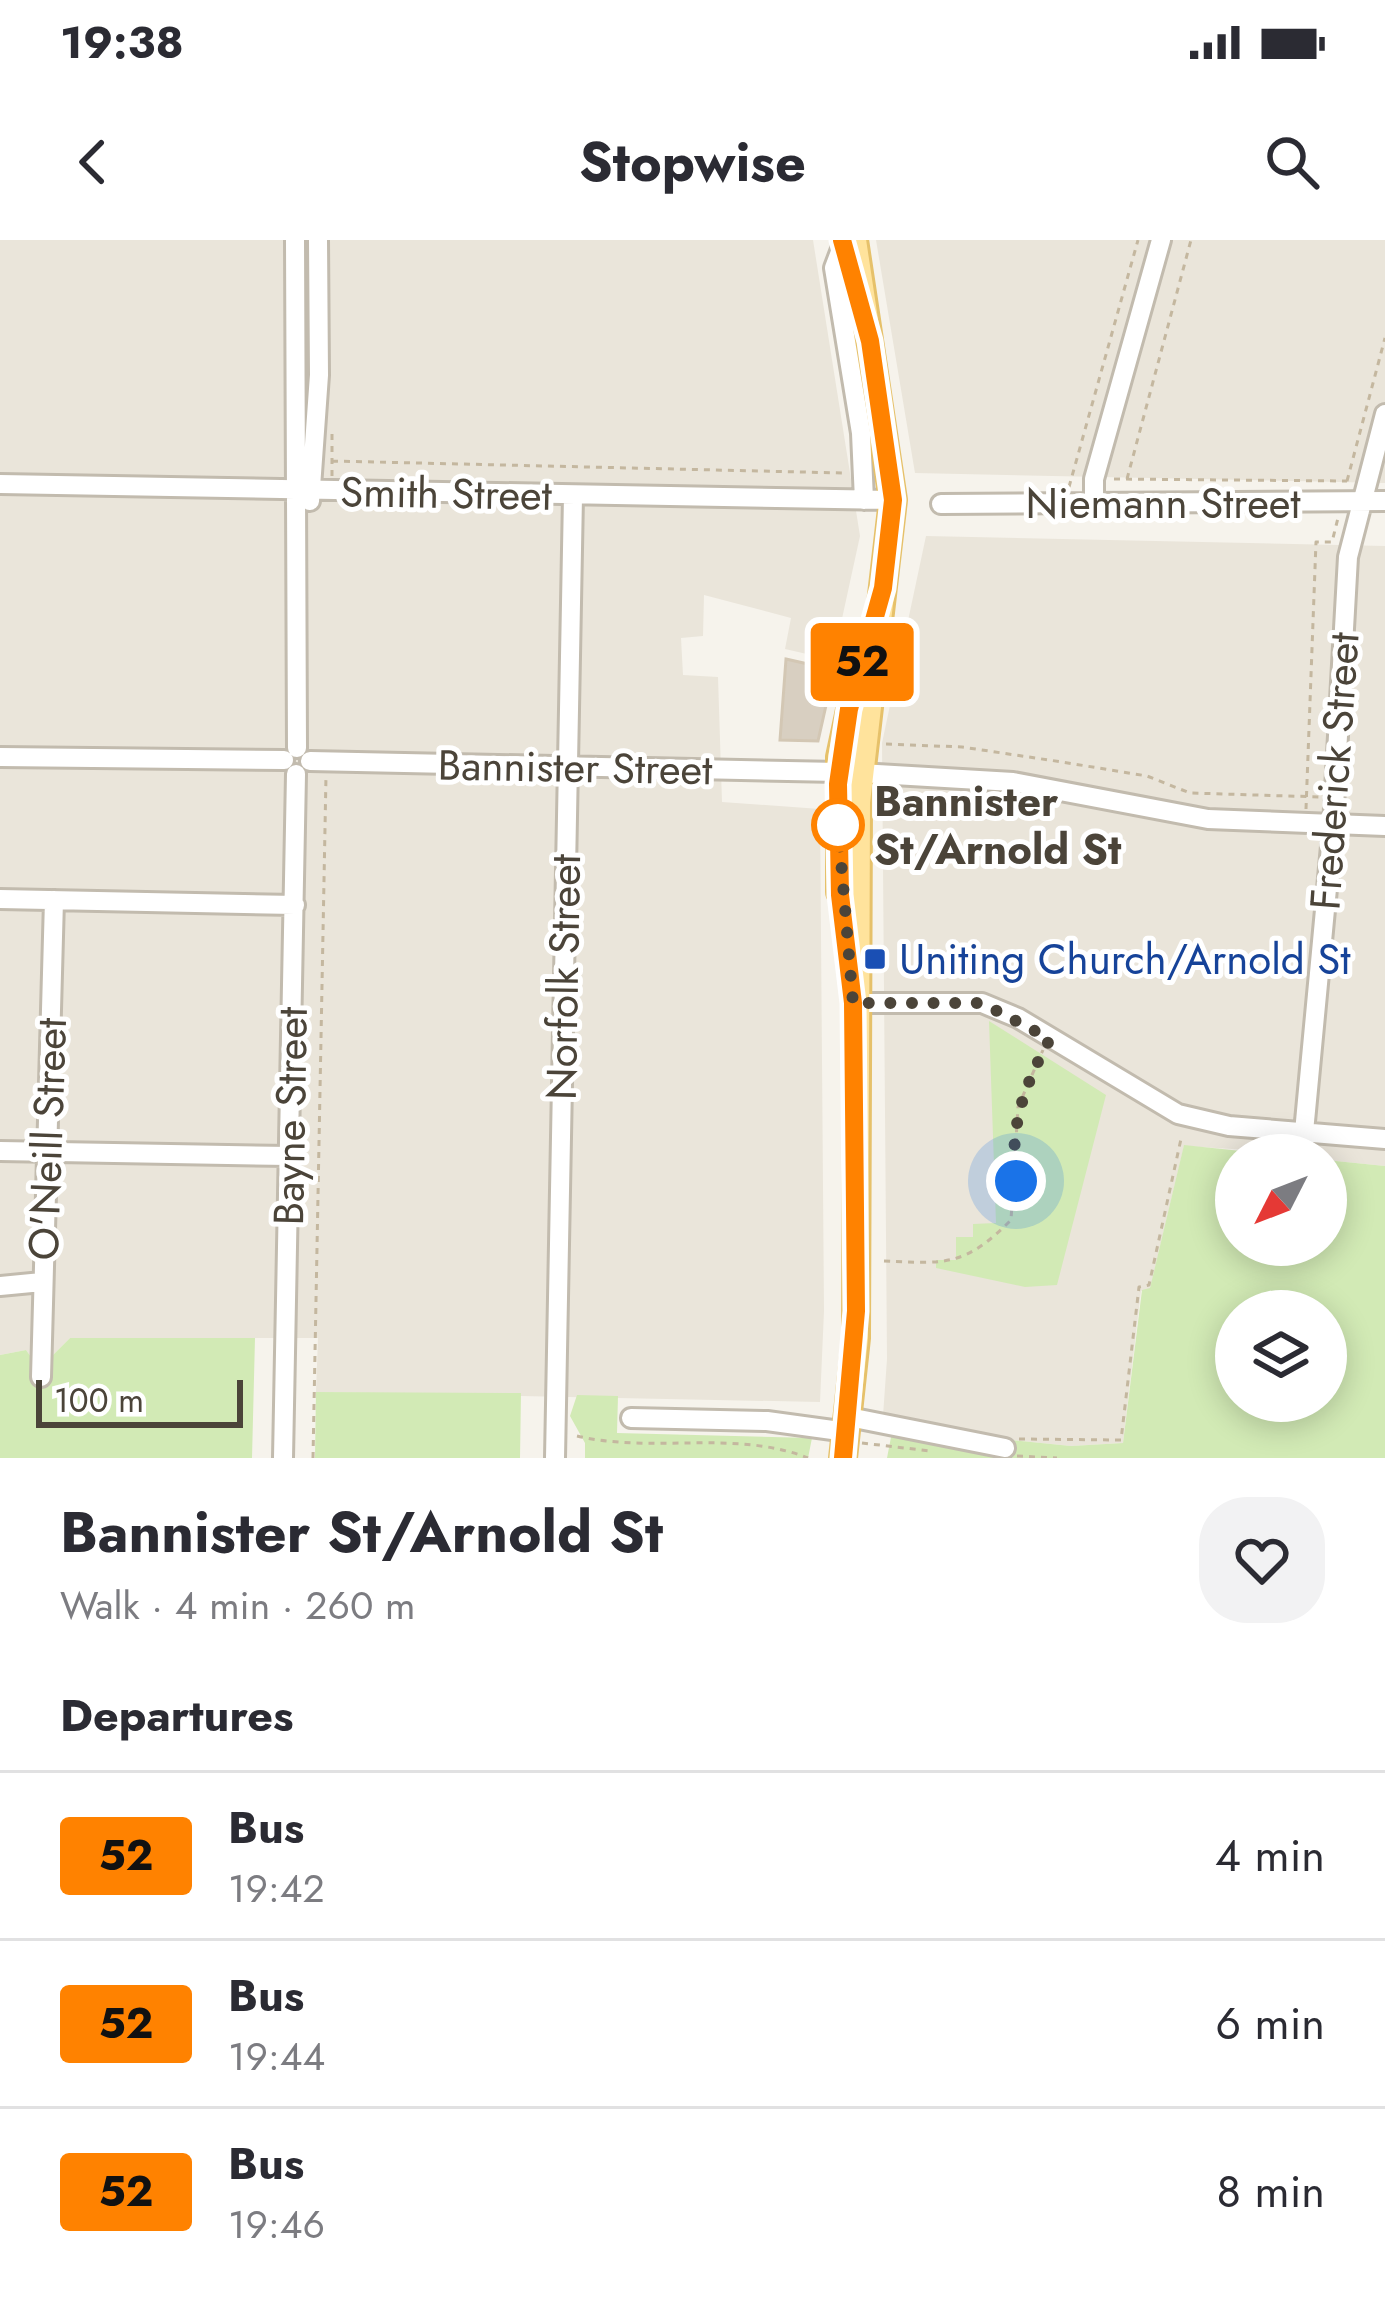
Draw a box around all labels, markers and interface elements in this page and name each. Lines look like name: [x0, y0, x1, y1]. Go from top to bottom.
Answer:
text: 19:38: [60, 10, 184, 75]
text: Stopwise: [579, 123, 806, 201]
icon: back: [60, 129, 126, 195]
icon: search: [1259, 129, 1325, 195]
street label: Smith Street: [340, 461, 552, 526]
street label: Niemann Street: [1026, 473, 1300, 534]
line badge: 52: [808, 623, 916, 701]
street label: Frederick Street: [1294, 630, 1375, 912]
text: 52: [835, 631, 889, 692]
street label: Bannister Street: [437, 735, 713, 800]
place label: Bannister St/Arnold St: [874, 771, 1122, 880]
marker: Bannister St/Arnold St: [813, 800, 863, 850]
street label: Norfolk Street: [531, 854, 596, 1100]
place label: Uniting Church/Arnold St: [899, 929, 1350, 990]
marker: Uniting Church/Arnold St: [862, 946, 888, 972]
street label: Bayne Street: [258, 1006, 323, 1226]
street label: O'Neill Street: [13, 1017, 82, 1261]
north arrow: [1215, 1134, 1347, 1266]
map controls: [1215, 1134, 1347, 1422]
your location: [986, 1151, 1046, 1211]
button: layers: [1215, 1290, 1347, 1422]
scale bar: [36, 1374, 243, 1427]
text: 100 m: [54, 1377, 144, 1424]
text: Bannister St/Arnold St: [60, 1491, 663, 1573]
button: heart: [1199, 1497, 1325, 1623]
text: Walk · 4 min · 260 m: [60, 1577, 415, 1634]
text: Departures: [60, 1683, 294, 1748]
text: Bus: [228, 1795, 304, 1860]
text: 4 min: [1215, 1823, 1325, 1888]
text: 52: [99, 1825, 153, 1886]
text: 19:42: [228, 1860, 325, 1917]
text: Bus: [228, 1963, 304, 2028]
text: 6 min: [1215, 1991, 1325, 2056]
text: 52: [99, 1993, 153, 2054]
text: 19:44: [228, 2028, 325, 2085]
text: Bus: [228, 2131, 304, 2196]
text: 8 min: [1217, 2159, 1325, 2224]
text: 52: [99, 2161, 153, 2222]
text: 19:46: [228, 2196, 325, 2253]

